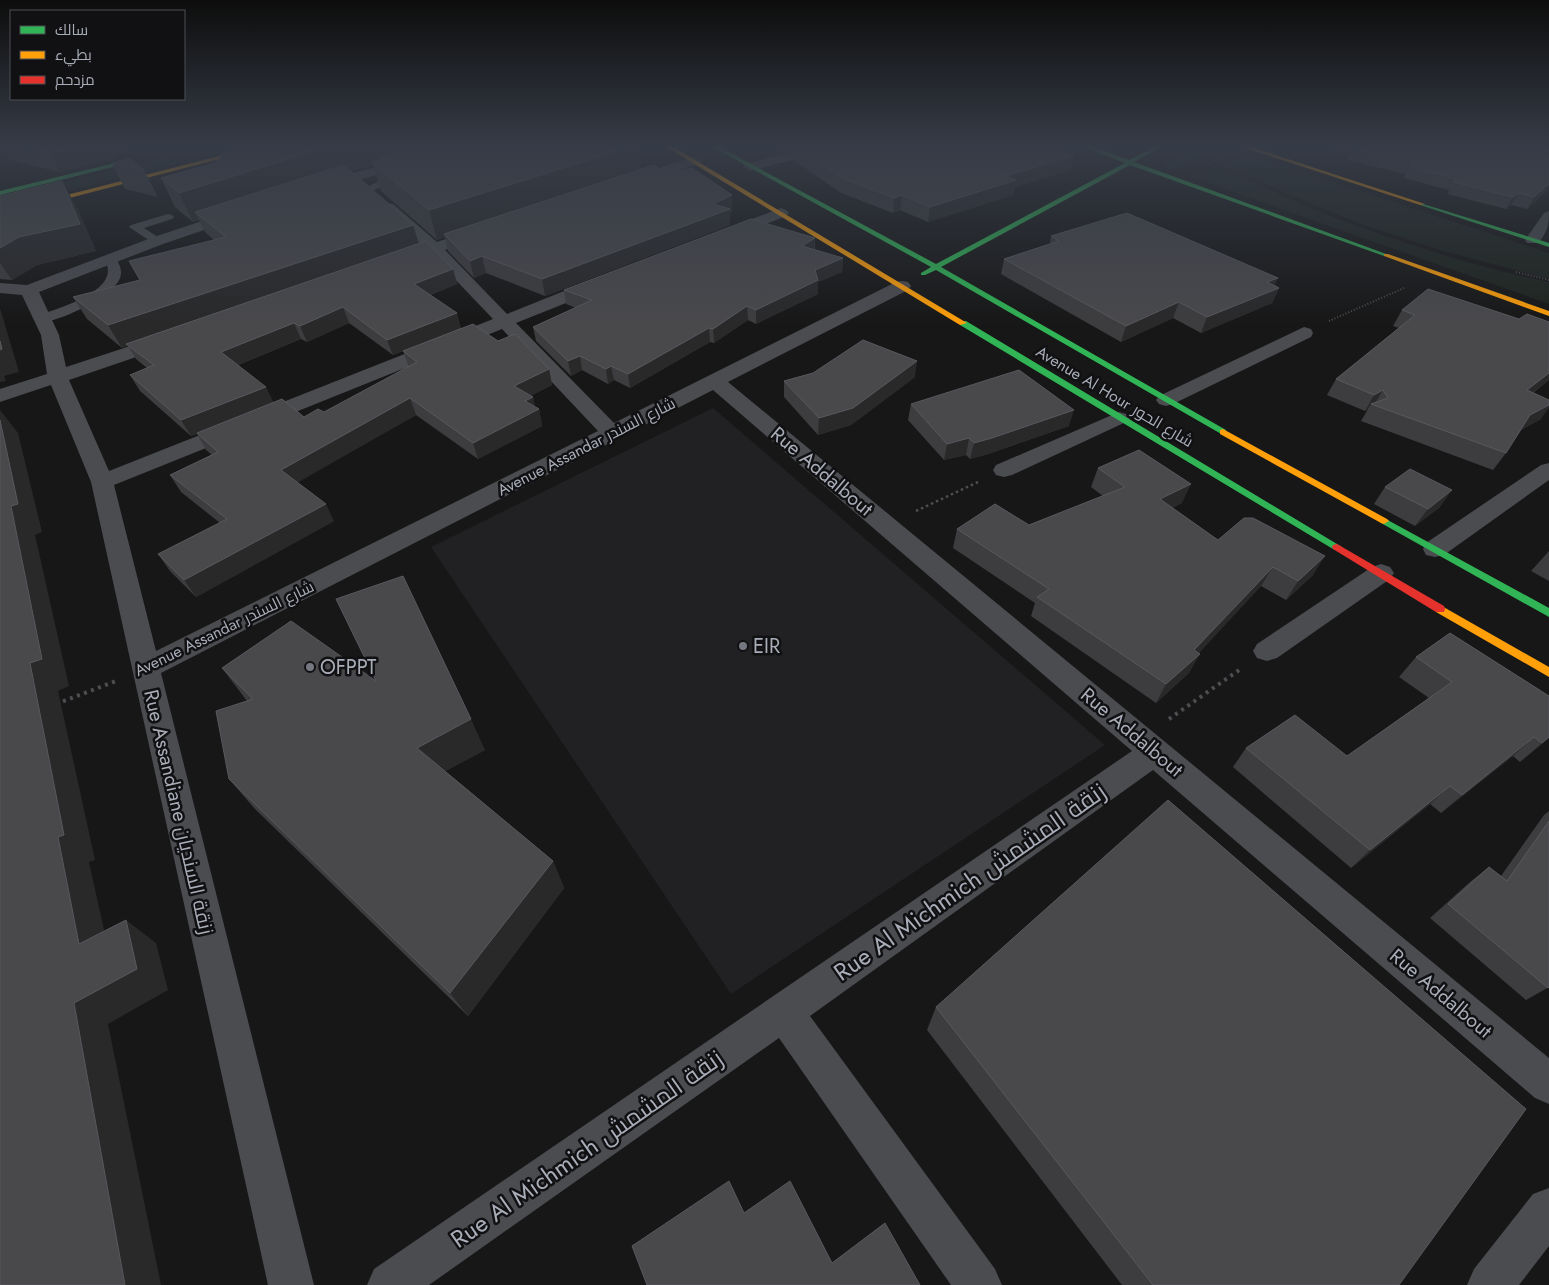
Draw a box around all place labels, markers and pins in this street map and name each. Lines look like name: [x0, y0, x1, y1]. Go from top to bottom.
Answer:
place label: EIR: [753, 632, 780, 661]
marker: EIR: [737, 640, 749, 652]
place label: OFPPT: [320, 653, 377, 682]
marker: OFPPT: [304, 661, 316, 673]

